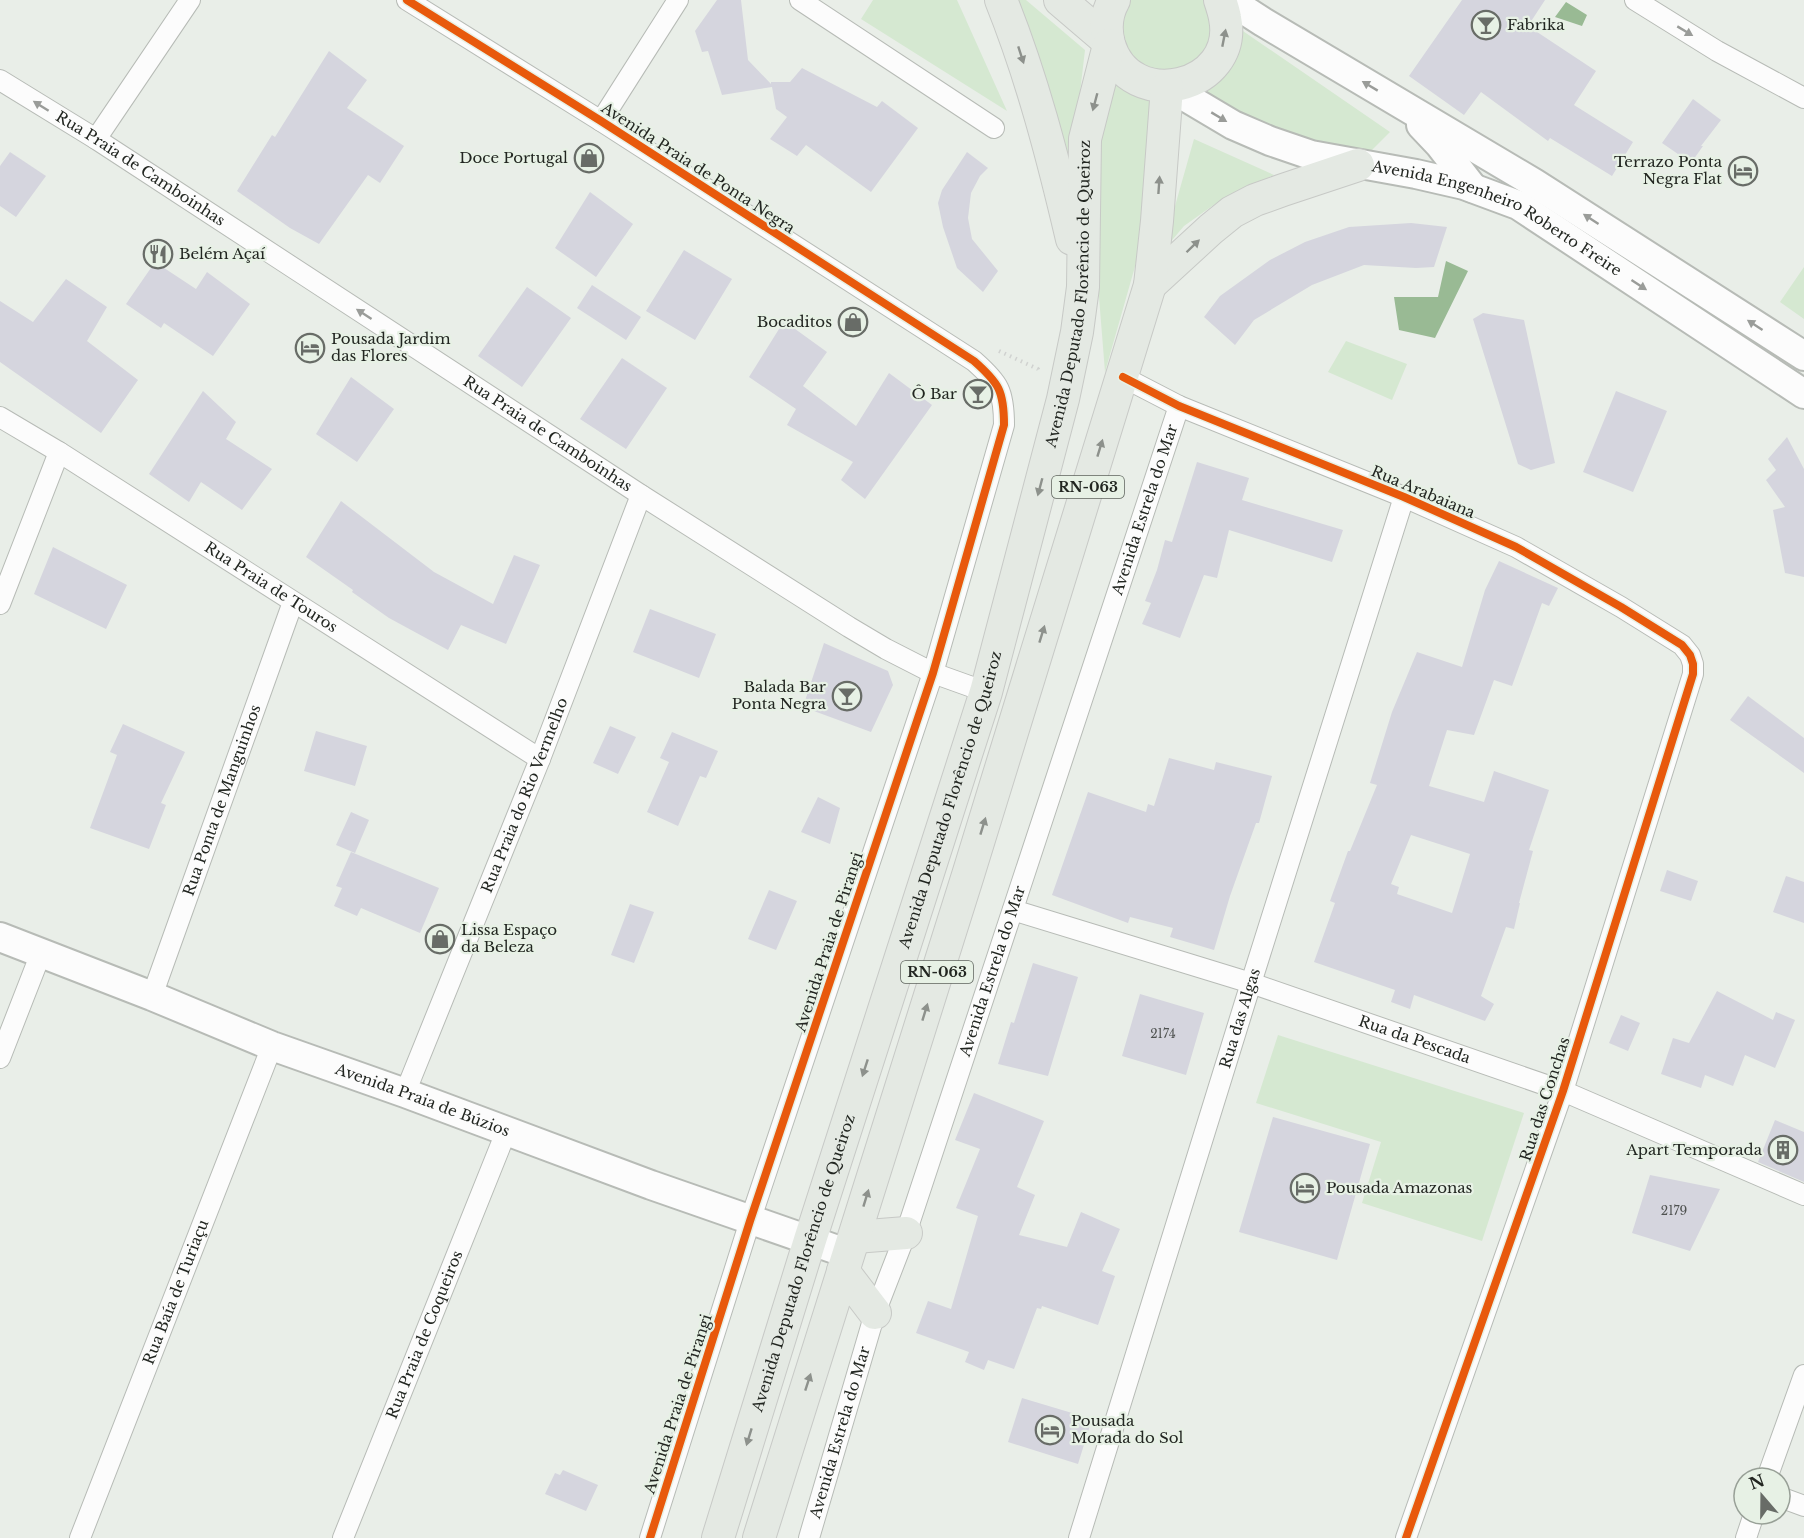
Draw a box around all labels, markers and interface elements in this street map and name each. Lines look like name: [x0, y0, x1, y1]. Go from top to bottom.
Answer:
bar icon: Fabrika: [1470, 9, 1502, 41]
place label: Fabrika: [1507, 15, 1565, 34]
one-way arrow: [1677, 26, 1694, 36]
one-way arrow: [1220, 28, 1229, 47]
one-way arrow: [1017, 46, 1026, 64]
one-way arrow: [1361, 81, 1378, 91]
one-way arrow: [1089, 93, 1099, 111]
street label: Avenida Praia de Ponta Negra: [597, 97, 799, 238]
one-way arrow: [33, 100, 49, 111]
street label: Rua Praia de Camboinhas: [52, 107, 229, 230]
one-way arrow: [1211, 112, 1228, 122]
street label: Avenida Deputado Florêncio de Queiroz: [1040, 140, 1094, 450]
shop icon: Doce Portugal: [573, 142, 605, 174]
place label: Doce Portugal: [459, 148, 568, 167]
place label: Terrazo Ponta Negra Flat: [1614, 152, 1723, 188]
hotel icon: Terrazo Ponta Negra Flat: [1727, 155, 1759, 187]
street label: Avenida Engenheiro Roberto Freire: [1370, 156, 1625, 280]
one-way arrow: [1155, 175, 1164, 194]
one-way arrow: [1583, 214, 1599, 225]
restaurant icon: Belém Açaí: [142, 238, 174, 270]
one-way arrow: [1186, 239, 1200, 253]
place label: Belém Açaí: [179, 244, 266, 263]
one-way arrow: [1630, 279, 1647, 290]
shop icon: Bocaditos: [837, 306, 869, 338]
one-way arrow: [355, 309, 372, 320]
place label: Bocaditos: [757, 312, 832, 331]
one-way arrow: [1747, 319, 1763, 330]
place label: Pousada Jardim das Flores: [331, 329, 450, 365]
hotel icon: Pousada Jardim das Flores: [294, 332, 326, 364]
street label: Rua Praia de Camboinhas: [460, 371, 636, 496]
bar icon: Ô Bar: [962, 378, 994, 410]
place label: Ô Bar: [912, 384, 958, 403]
street label: Avenida Estrela do Mar: [1107, 421, 1182, 598]
one-way arrow: [1096, 439, 1105, 457]
street label: Rua Arabaiana: [1368, 461, 1479, 522]
road number: RN-063: [1052, 476, 1124, 498]
one-way arrow: [1034, 478, 1044, 497]
street label: Rua Praia de Touros: [201, 537, 341, 636]
one-way arrow: [1038, 625, 1047, 643]
street label: Avenida Deputado Florêncio de Queiroz: [894, 649, 1005, 952]
place label: Balada Bar Ponta Negra: [732, 677, 827, 713]
bar icon: Balada Bar Ponta Negra: [831, 680, 863, 712]
street label: Rua Praia do Rio Vermelho: [477, 695, 572, 895]
street label: Rua Ponta de Manguinhos: [179, 701, 265, 898]
one-way arrow: [979, 817, 988, 835]
street label: Avenida Praia de Pirangi: [790, 850, 867, 1035]
street label: Avenida Estrela do Mar: [955, 882, 1029, 1060]
place label: Lissa Espaço da Beleza: [461, 920, 557, 956]
shop icon: Lissa Espaço da Beleza: [424, 923, 456, 955]
road number: RN-063: [901, 961, 973, 983]
street label: Rua das Algas: [1215, 966, 1264, 1071]
one-way arrow: [921, 1003, 930, 1021]
street label: Rua da Pescada: [1356, 1011, 1474, 1067]
house number: 2174: [1150, 1026, 1176, 1041]
street label: Rua das Conchas: [1515, 1034, 1574, 1163]
street label: Avenida Praia de Búzios: [332, 1059, 513, 1140]
one-way arrow: [860, 1059, 870, 1077]
street label: Avenida Deputado Florêncio de Queiroz: [747, 1112, 859, 1415]
building icon: Apart Temporada: [1767, 1134, 1799, 1166]
place label: Apart Temporada: [1625, 1140, 1763, 1159]
hotel icon: Pousada Amazonas: [1289, 1172, 1321, 1204]
place label: Pousada Amazonas: [1326, 1178, 1473, 1197]
one-way arrow: [862, 1189, 871, 1207]
house number: 2179: [1661, 1203, 1687, 1218]
street label: Rua Baía de Turiaçu: [139, 1217, 212, 1367]
street label: Rua Praia de Coqueiros: [382, 1247, 467, 1422]
street label: Avenida Praia de Pirangi: [639, 1312, 716, 1497]
street label: Avenida Estrela do Mar: [805, 1343, 874, 1522]
one-way arrow: [804, 1373, 814, 1391]
place label: Pousada Morada do Sol: [1071, 1411, 1184, 1447]
hotel icon: Pousada Morada do Sol: [1034, 1414, 1066, 1446]
one-way arrow: [744, 1428, 753, 1446]
north arrow: [1732, 1466, 1792, 1526]
text: N: [1746, 1470, 1767, 1494]

